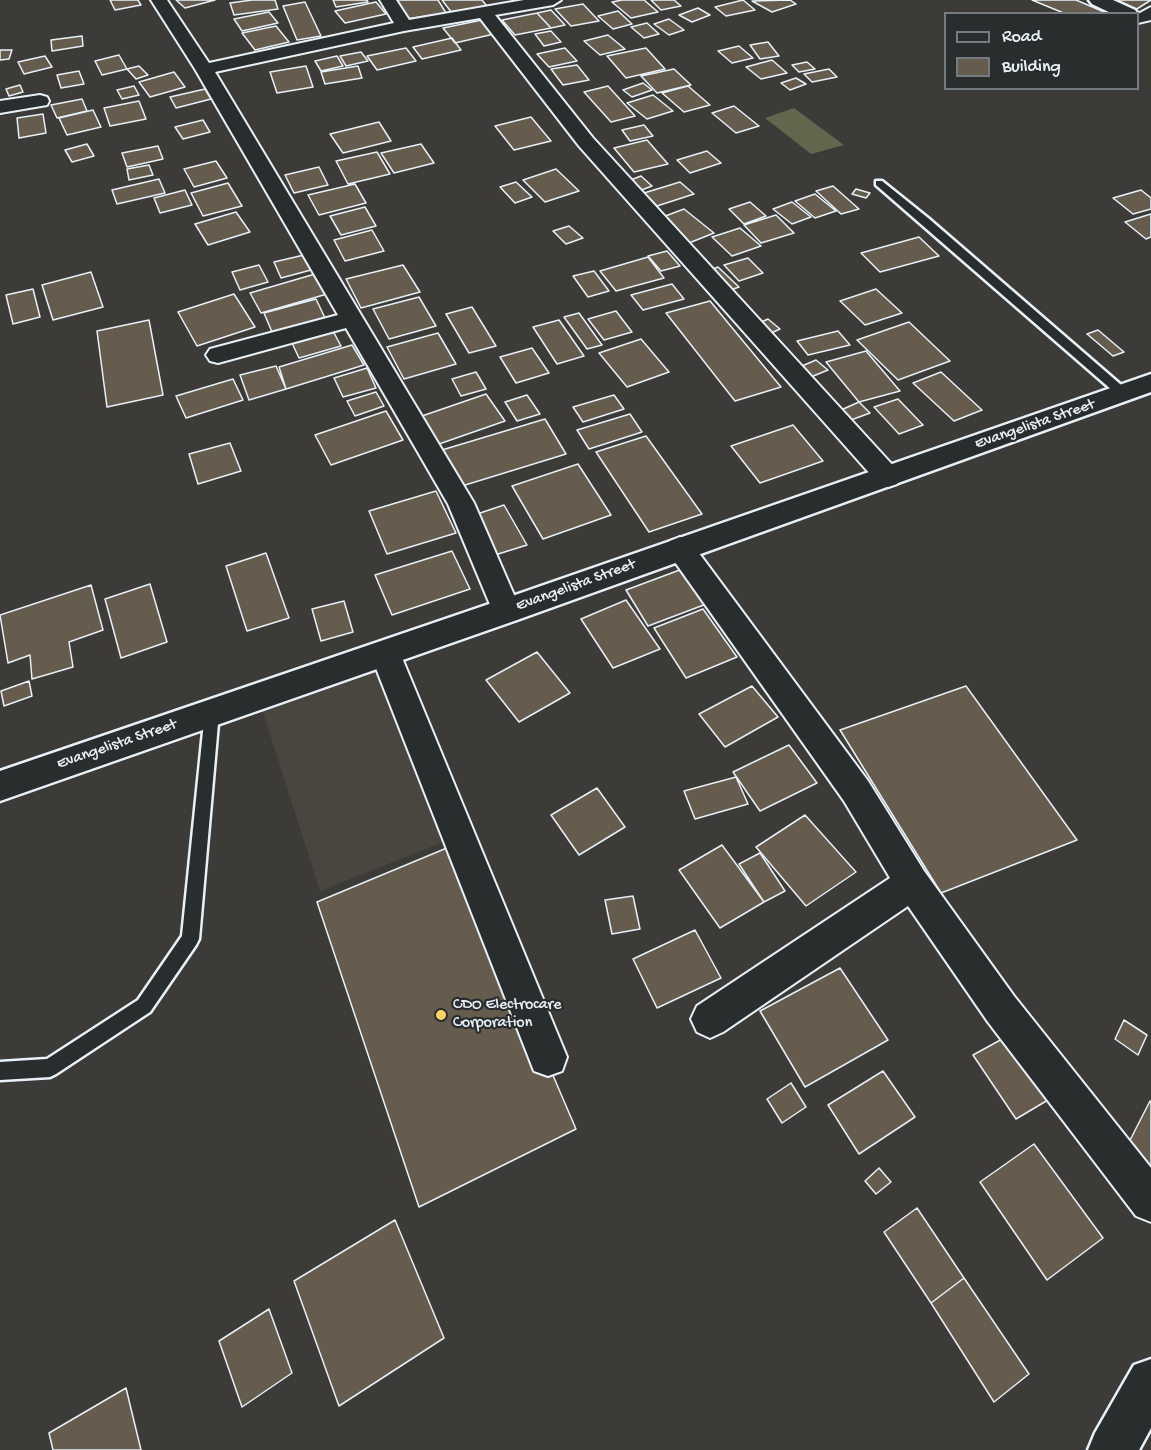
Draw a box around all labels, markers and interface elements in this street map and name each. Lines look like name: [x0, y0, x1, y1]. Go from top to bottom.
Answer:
legend: [944, 12, 1139, 90]
text: Road: [1002, 27, 1041, 48]
text: Building: [1002, 57, 1061, 78]
street label: Evangelista Street: [972, 395, 1098, 455]
street label: Evangelista Street: [514, 555, 638, 617]
street label: Evangelista Street: [54, 715, 180, 775]
place label: CDO Electrocare Corporation: [453, 996, 561, 1034]
marker: CDO Electrocare Corporation: [434, 1008, 448, 1022]

